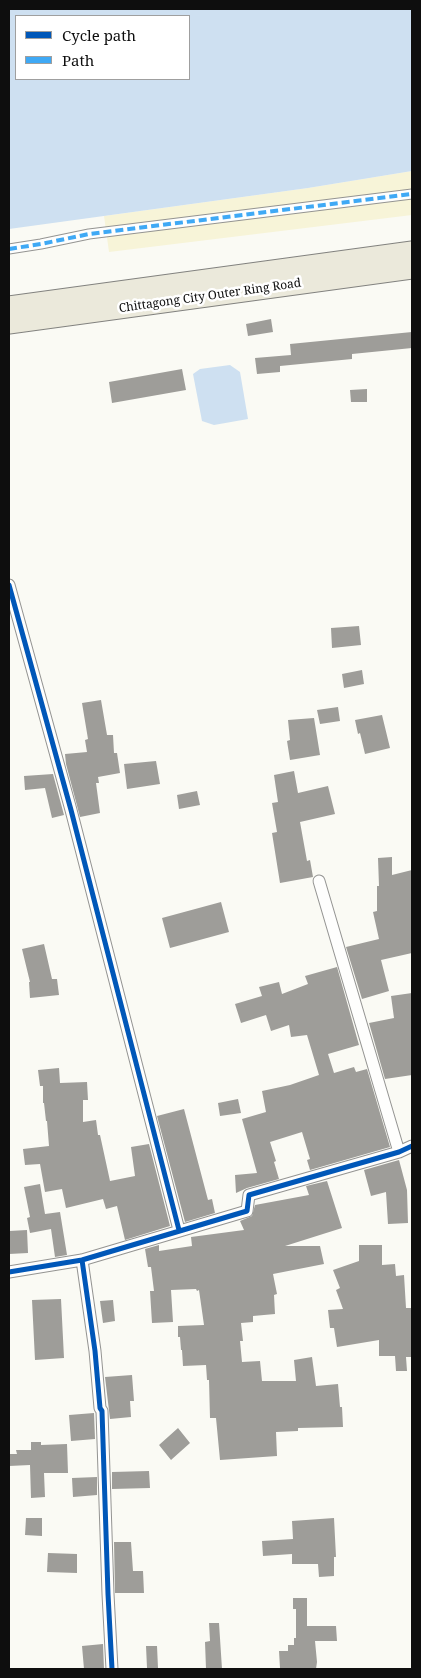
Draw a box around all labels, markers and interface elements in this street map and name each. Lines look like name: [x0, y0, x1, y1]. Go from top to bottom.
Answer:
legend: [15, 15, 190, 80]
text: Cycle path: [62, 25, 136, 45]
text: Path: [62, 50, 94, 70]
street label: Chittagong City Outer Ring Road: [118, 276, 302, 316]

